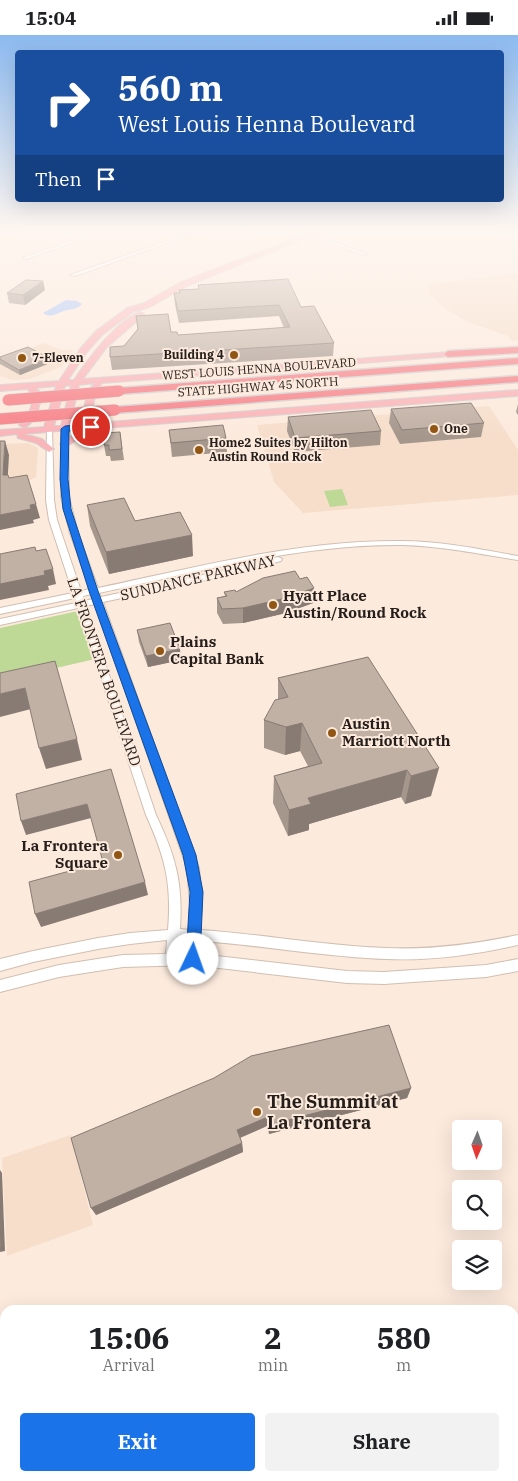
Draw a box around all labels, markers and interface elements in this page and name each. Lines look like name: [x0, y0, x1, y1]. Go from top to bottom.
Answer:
text: 15:04: [25, 6, 76, 30]
text: 560 m: [118, 65, 223, 111]
icon: right: [35, 70, 100, 135]
text: West Louis Henna Boulevard: [118, 109, 416, 138]
icon: arrive: [92, 165, 120, 193]
text: Then: [35, 167, 82, 191]
place label: Building 4: [163, 347, 224, 362]
marker: Building 4: [228, 349, 240, 361]
place label: 7-Eleven: [32, 350, 84, 365]
marker: 7-Eleven: [16, 352, 28, 364]
street label: WEST LOUIS HENNA BOULEVARD: [162, 354, 356, 383]
street label: STATE HIGHWAY 45 NORTH: [177, 373, 339, 400]
pin: [70, 406, 112, 448]
icon: arrive: [77, 413, 105, 441]
place label: One: [444, 421, 468, 436]
marker: One: [428, 423, 440, 435]
place label: Home2 Suites by Hilton Austin Round Rock: [209, 435, 348, 464]
marker: Home2 Suites by Hilton Austin Round Rock: [193, 444, 205, 456]
street label: SUNDANCE PARKWAY: [118, 550, 278, 605]
street label: LA FRONTERA BOULEVARD: [63, 575, 146, 769]
place label: Hyatt Place Austin/Round Rock: [283, 586, 427, 622]
marker: Hyatt Place Austin/Round Rock: [267, 599, 279, 611]
place label: Plains Capital Bank: [170, 632, 264, 668]
marker: Plains Capital Bank: [154, 645, 166, 657]
place label: Austin Marriott North: [342, 714, 451, 750]
marker: Austin Marriott North: [326, 727, 338, 739]
place label: La Frontera Square: [21, 836, 108, 872]
marker: La Frontera Square: [112, 849, 124, 861]
position arrow: [166, 932, 218, 984]
place label: The Summit at La Frontera: [267, 1090, 398, 1134]
marker: The Summit at La Frontera: [251, 1106, 263, 1118]
north arrow: [452, 1120, 502, 1170]
map controls: [452, 1120, 502, 1290]
button: search: [452, 1180, 502, 1230]
button: layers: [452, 1240, 502, 1290]
text: 15:06: [88, 1318, 169, 1357]
text: 2: [264, 1318, 282, 1357]
text: 580: [377, 1318, 431, 1357]
text: Arrival: [103, 1355, 155, 1375]
text: min: [258, 1355, 288, 1375]
text: m: [396, 1355, 411, 1375]
button: Exit: [20, 1413, 255, 1471]
button: Share: [265, 1413, 499, 1471]

